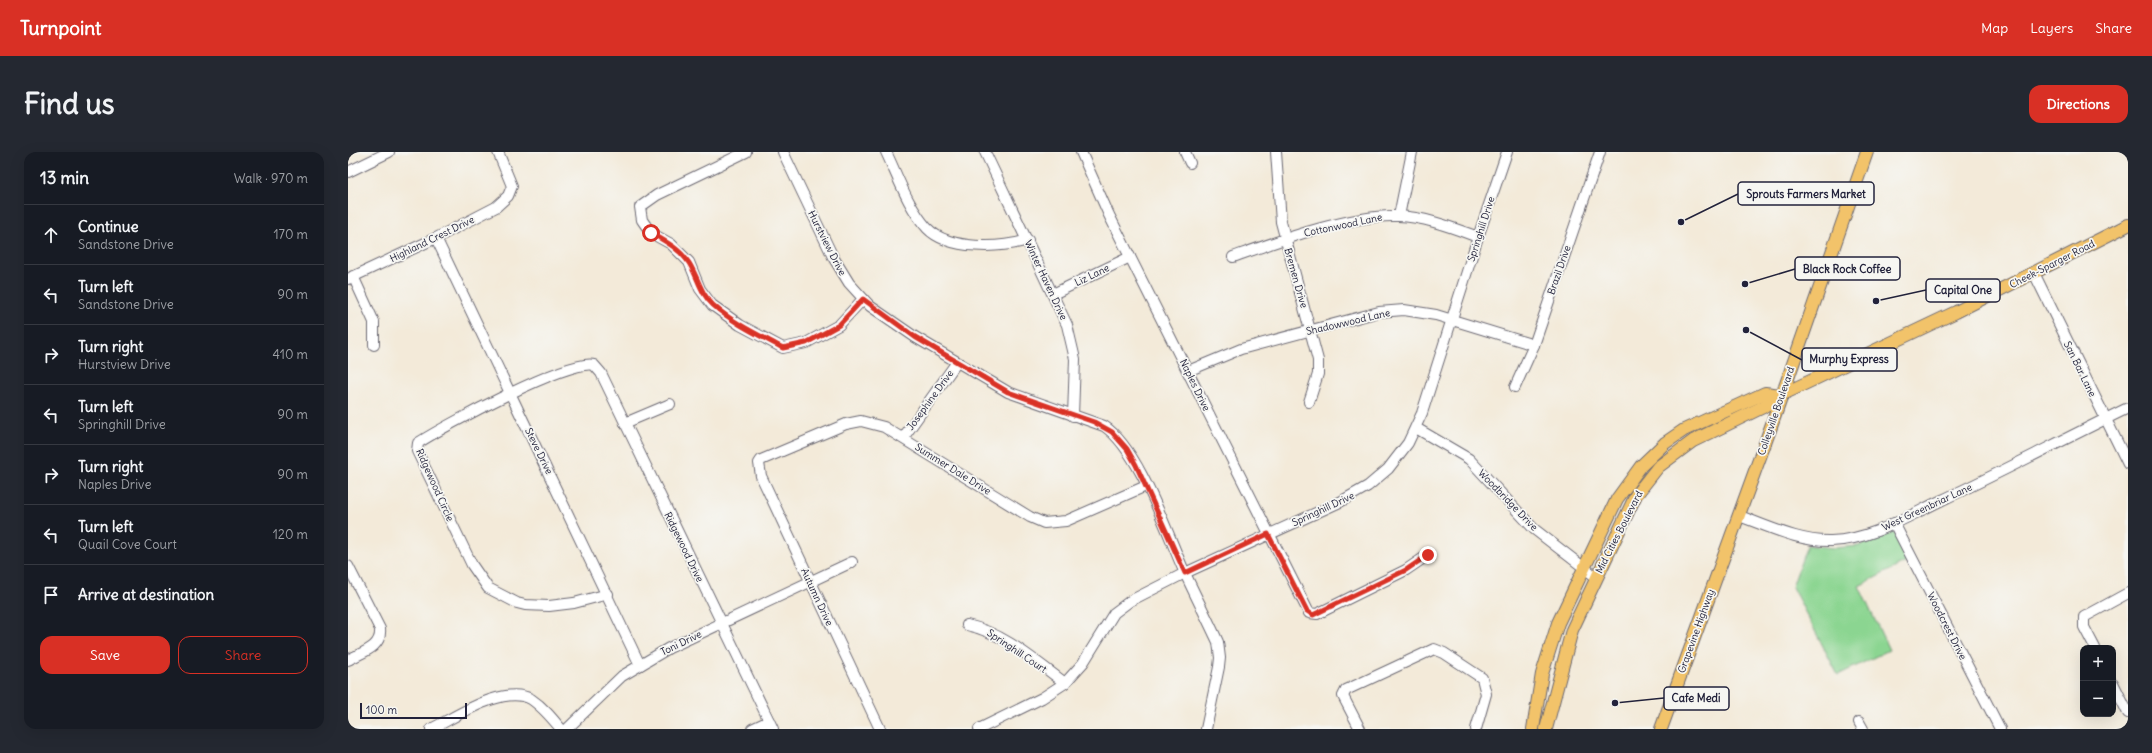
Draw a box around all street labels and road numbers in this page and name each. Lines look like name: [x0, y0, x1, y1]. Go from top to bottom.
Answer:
street label: Springhill Drive: [1464, 195, 1498, 263]
street label: Hurstview Drive: [805, 208, 849, 278]
street label: Cottonwood Lane: [1303, 210, 1383, 240]
street label: Highland Crest Drive: [388, 213, 476, 265]
street label: Cheek-Sparger Road: [2007, 237, 2097, 291]
street label: Winter Haven Drive: [1022, 238, 1070, 322]
street label: Brazil Drive: [1544, 244, 1574, 296]
street label: Bremen Drive: [1281, 247, 1311, 309]
street label: Liz Lane: [1072, 261, 1112, 289]
street label: Shadowwood Lane: [1305, 306, 1391, 338]
street label: San Bar Lane: [2061, 339, 2099, 399]
street label: Naples Drive: [1177, 357, 1213, 413]
street label: Colleyville Boulevard: [1755, 365, 1797, 457]
street label: Josephine Drive: [904, 367, 956, 433]
street label: Steve Drive: [522, 426, 556, 476]
street label: Summer Dale Drive: [913, 440, 993, 498]
street label: Ridgewood Circle: [413, 447, 457, 523]
street label: Woodbridge Drive: [1475, 466, 1541, 534]
street label: West Greenbriar Lane: [1880, 480, 1974, 534]
street label: Mid Cities Boulevard: [1592, 488, 1646, 576]
street label: Springhill Drive: [1290, 489, 1356, 529]
street label: Ridgewood Drive: [661, 510, 707, 584]
street label: Autumn Drive: [798, 566, 836, 628]
street label: Grapevine Highway: [1675, 587, 1717, 675]
street label: Woodcrest Drive: [1924, 590, 1970, 662]
street label: Springhill Court: [985, 626, 1050, 676]
street label: Toni Drive: [658, 627, 704, 659]

